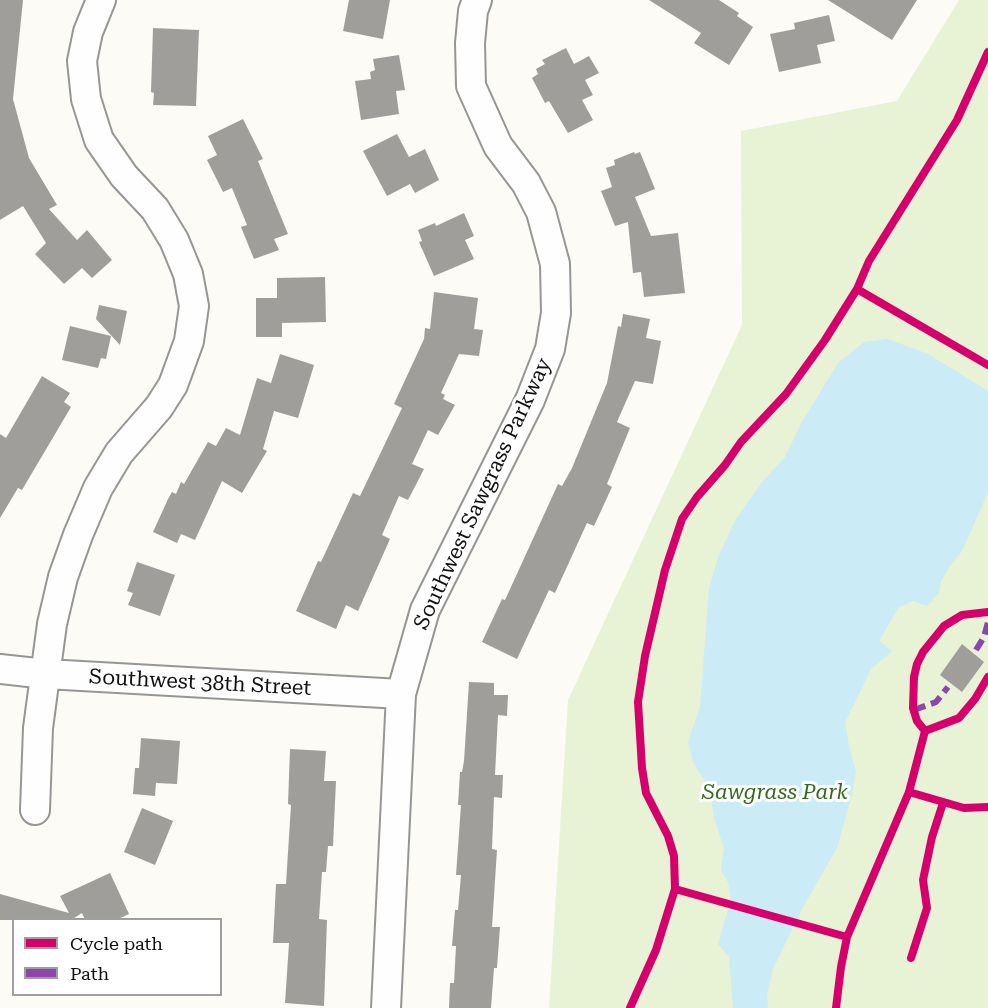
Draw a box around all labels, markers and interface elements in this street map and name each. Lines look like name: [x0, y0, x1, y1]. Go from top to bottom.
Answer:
street label: Southwest Sawgrass Parkway: [409, 354, 557, 634]
street label: Southwest 38th Street: [88, 665, 312, 701]
park label: Sawgrass Park: [702, 780, 848, 806]
legend: [12, 918, 222, 996]
text: Cycle path: [70, 933, 163, 954]
text: Path: [70, 963, 109, 984]

